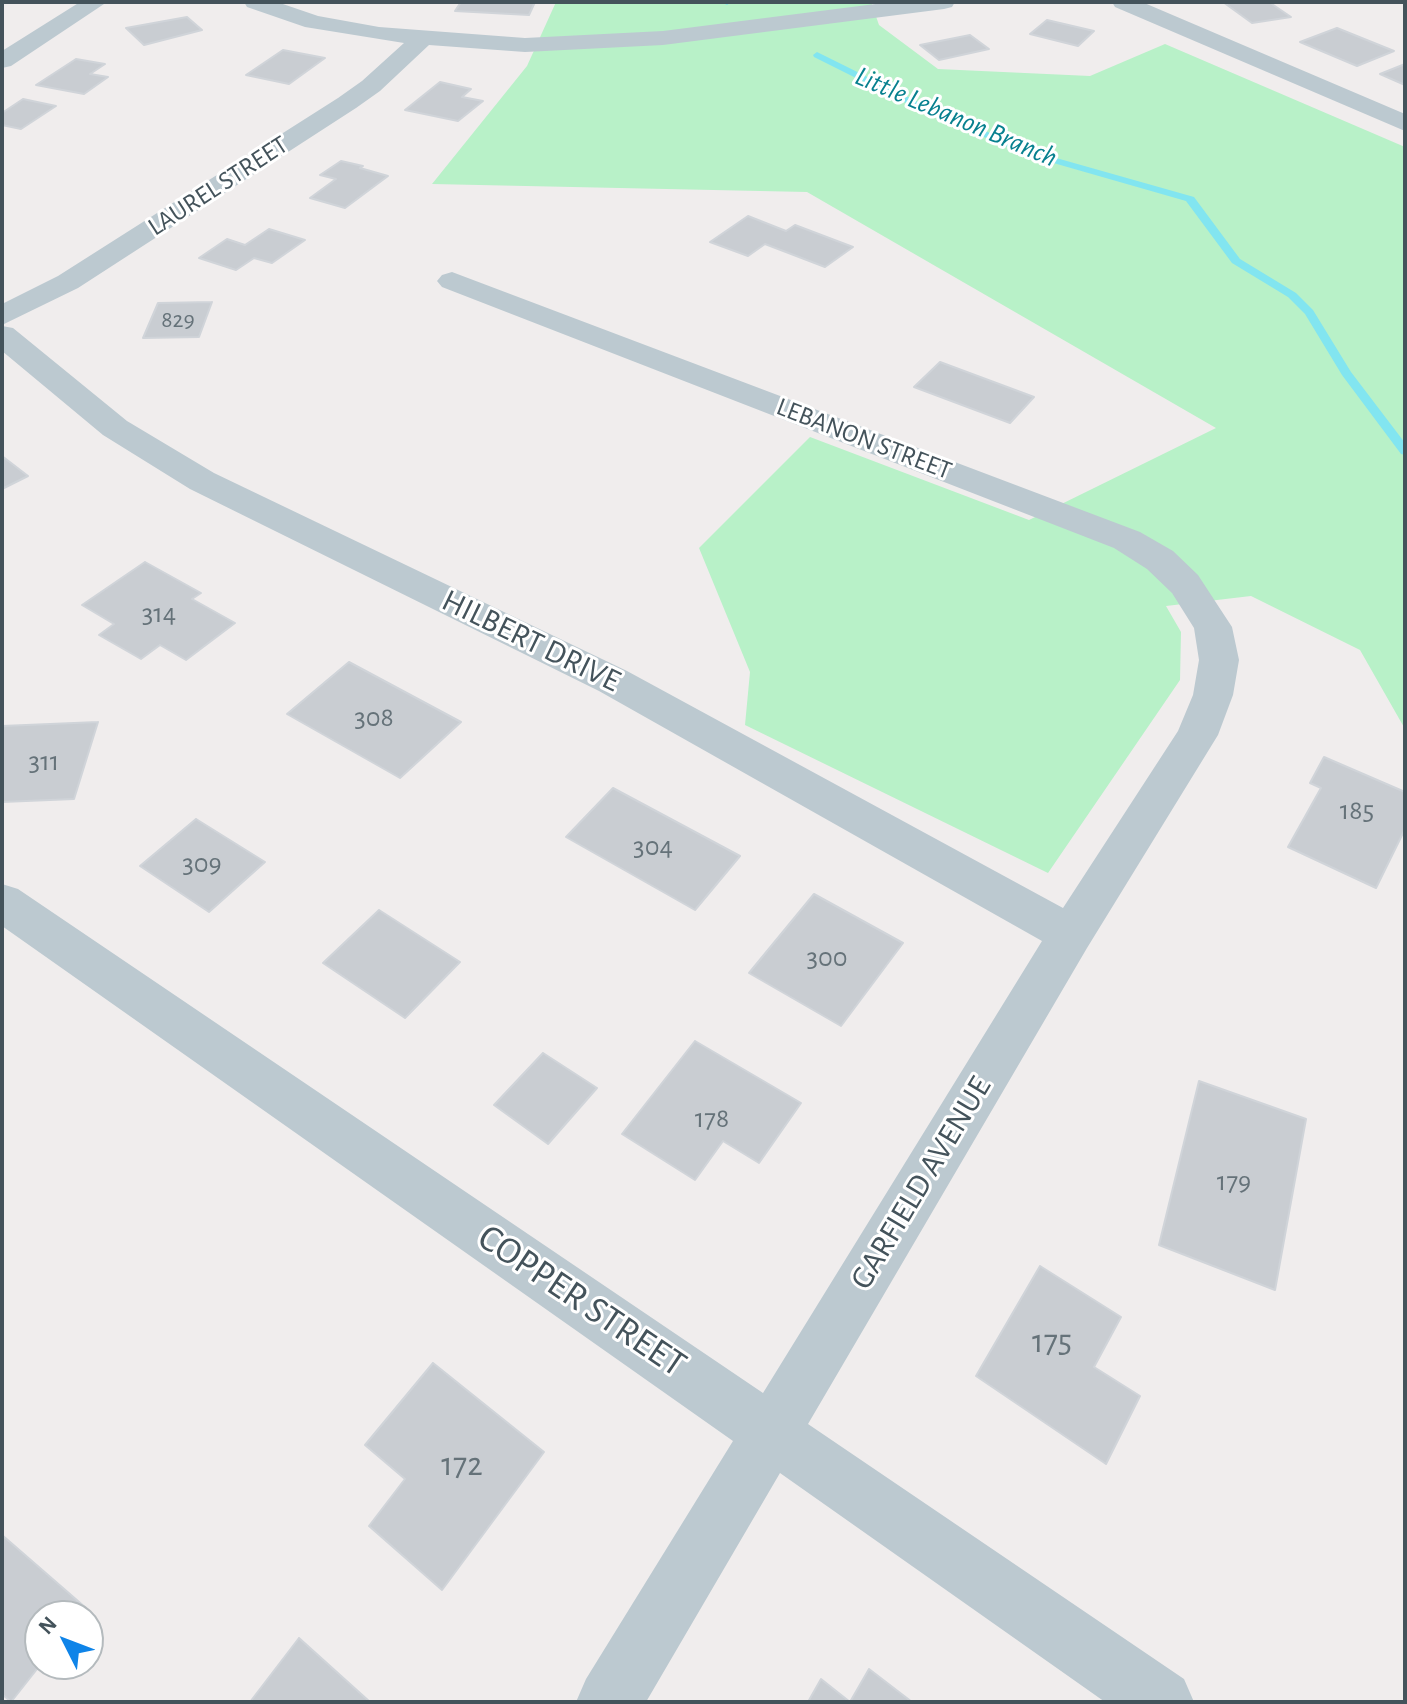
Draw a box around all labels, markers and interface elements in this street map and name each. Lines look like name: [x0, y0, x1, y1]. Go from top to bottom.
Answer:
water label: Little Lebanon Branch: [850, 59, 1062, 175]
street label: LAUREL STREET: [142, 129, 294, 243]
house number: 829: [161, 306, 195, 334]
street label: LEBANON STREET: [772, 391, 956, 487]
street label: HILBERT DRIVE: [435, 581, 627, 701]
house number: 314: [142, 597, 176, 631]
house number: 308: [354, 701, 394, 735]
house number: 311: [29, 745, 59, 779]
house number: 185: [1340, 794, 1374, 828]
house number: 304: [633, 830, 673, 864]
house number: 309: [182, 847, 222, 881]
house number: 300: [806, 941, 848, 975]
street label: GARFIELD AVENUE: [842, 1070, 1000, 1296]
house number: 178: [695, 1102, 729, 1136]
house number: 179: [1217, 1165, 1251, 1199]
street label: COPPER STREET: [469, 1215, 695, 1387]
house number: 175: [1032, 1322, 1072, 1362]
house number: 172: [441, 1445, 483, 1485]
north arrow: [24, 1600, 104, 1680]
text: N: [34, 1612, 61, 1638]

